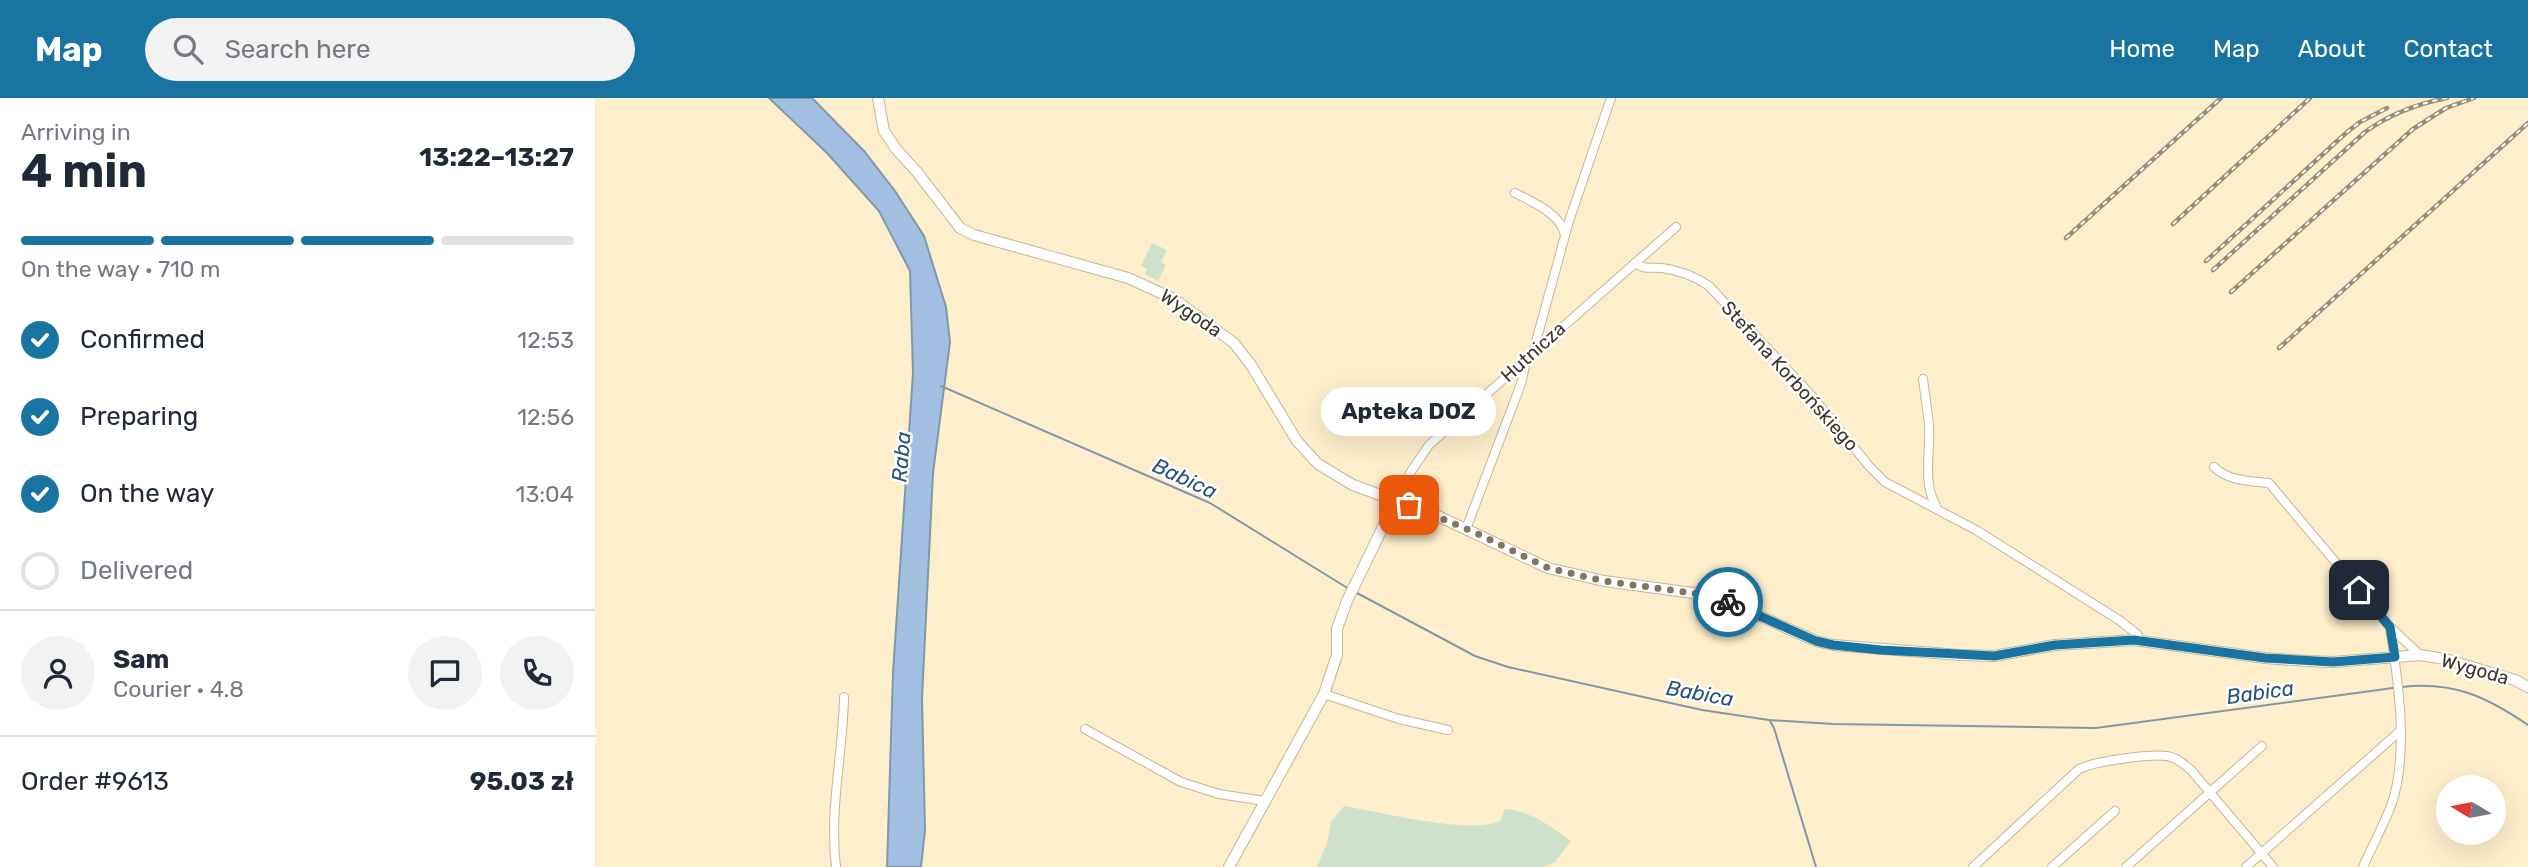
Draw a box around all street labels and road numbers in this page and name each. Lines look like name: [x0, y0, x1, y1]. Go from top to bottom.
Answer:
street label: Wygoda: [1156, 284, 1226, 342]
street label: Stefana Korbońskiego: [1717, 296, 1863, 456]
street label: Hutnicza: [1496, 317, 1570, 387]
street label: Wygoda: [2438, 648, 2512, 690]

